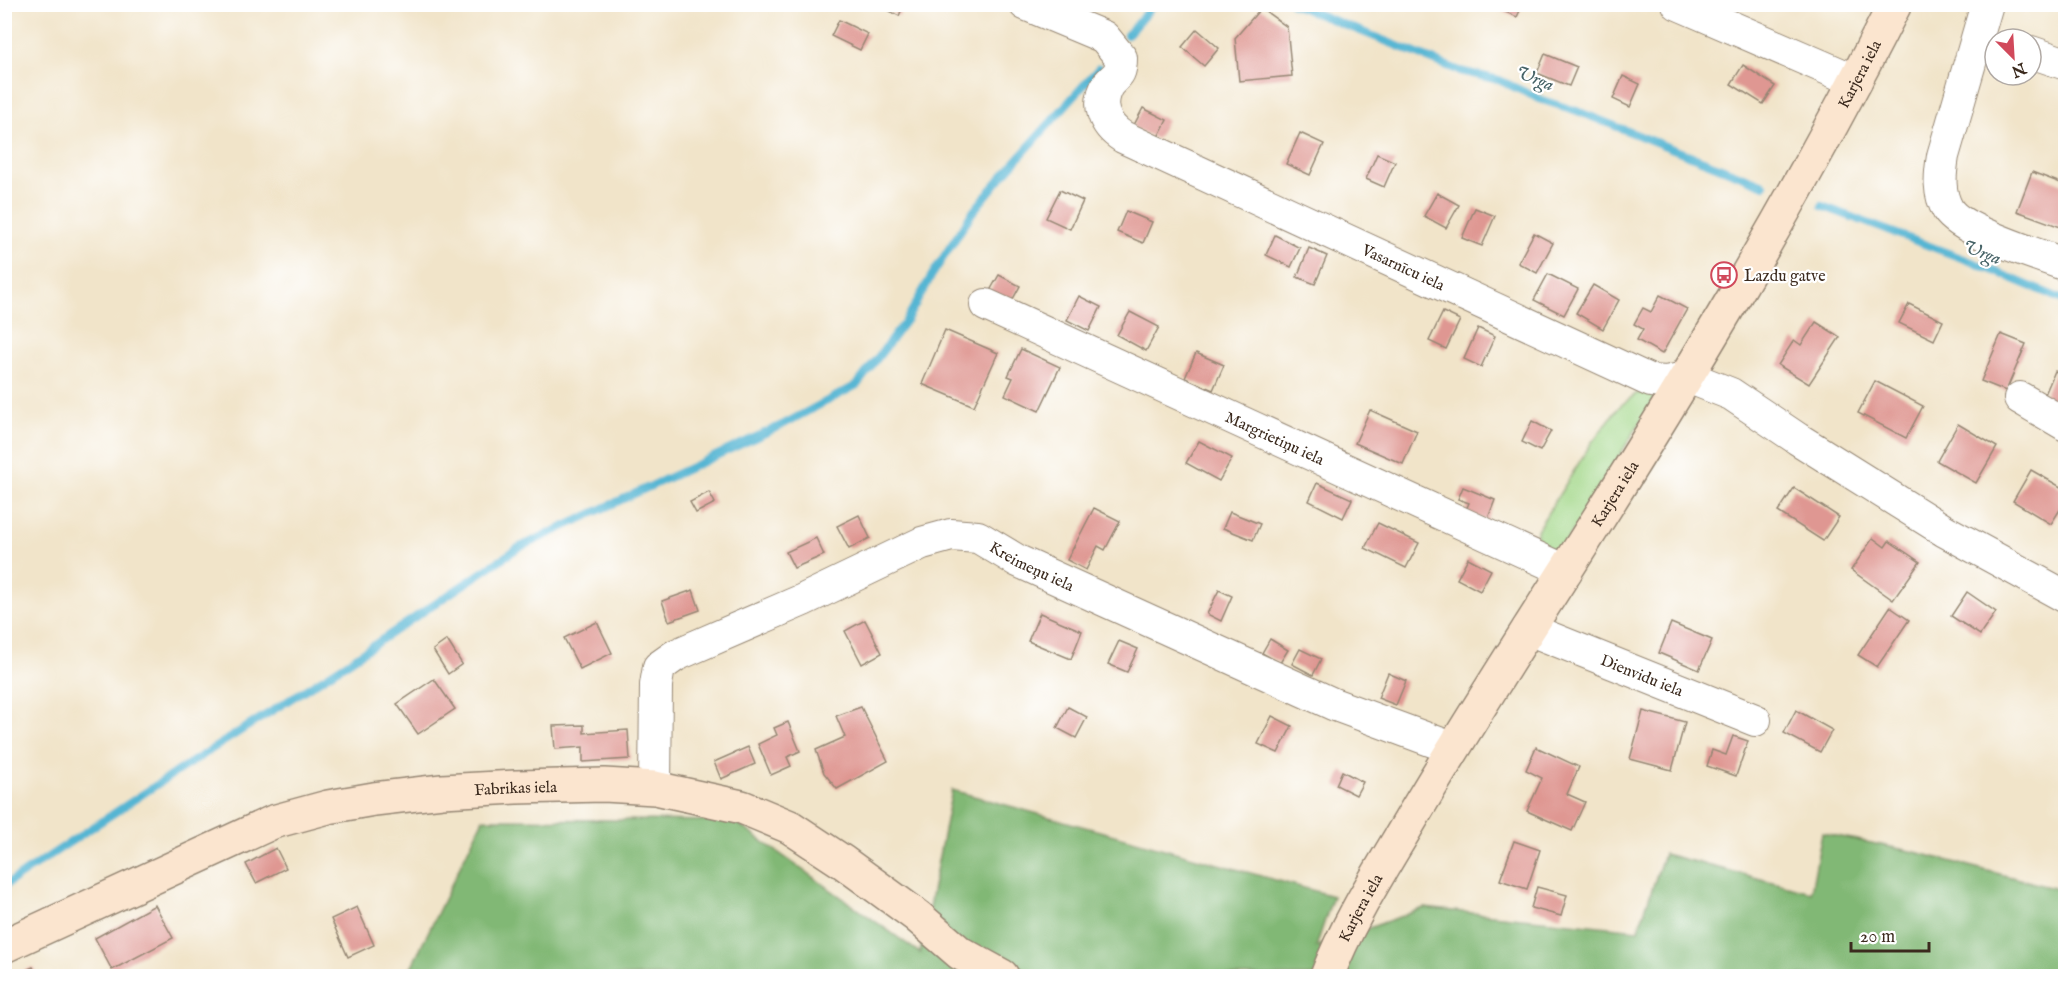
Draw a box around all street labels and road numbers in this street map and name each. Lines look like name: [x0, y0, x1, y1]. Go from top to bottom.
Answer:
street label: Karjera iela: [1834, 37, 1887, 112]
street label: Vasarnīcu iela: [1357, 240, 1448, 296]
street label: Margrietiņu iela: [1221, 408, 1327, 471]
street label: Karjera iela: [1588, 458, 1644, 532]
street label: Kreimeņu iela: [985, 538, 1077, 597]
street label: Dienvidu iela: [1597, 651, 1686, 702]
street label: Fabrikas iela: [474, 778, 557, 801]
street label: Karjera iela: [1335, 871, 1388, 946]

